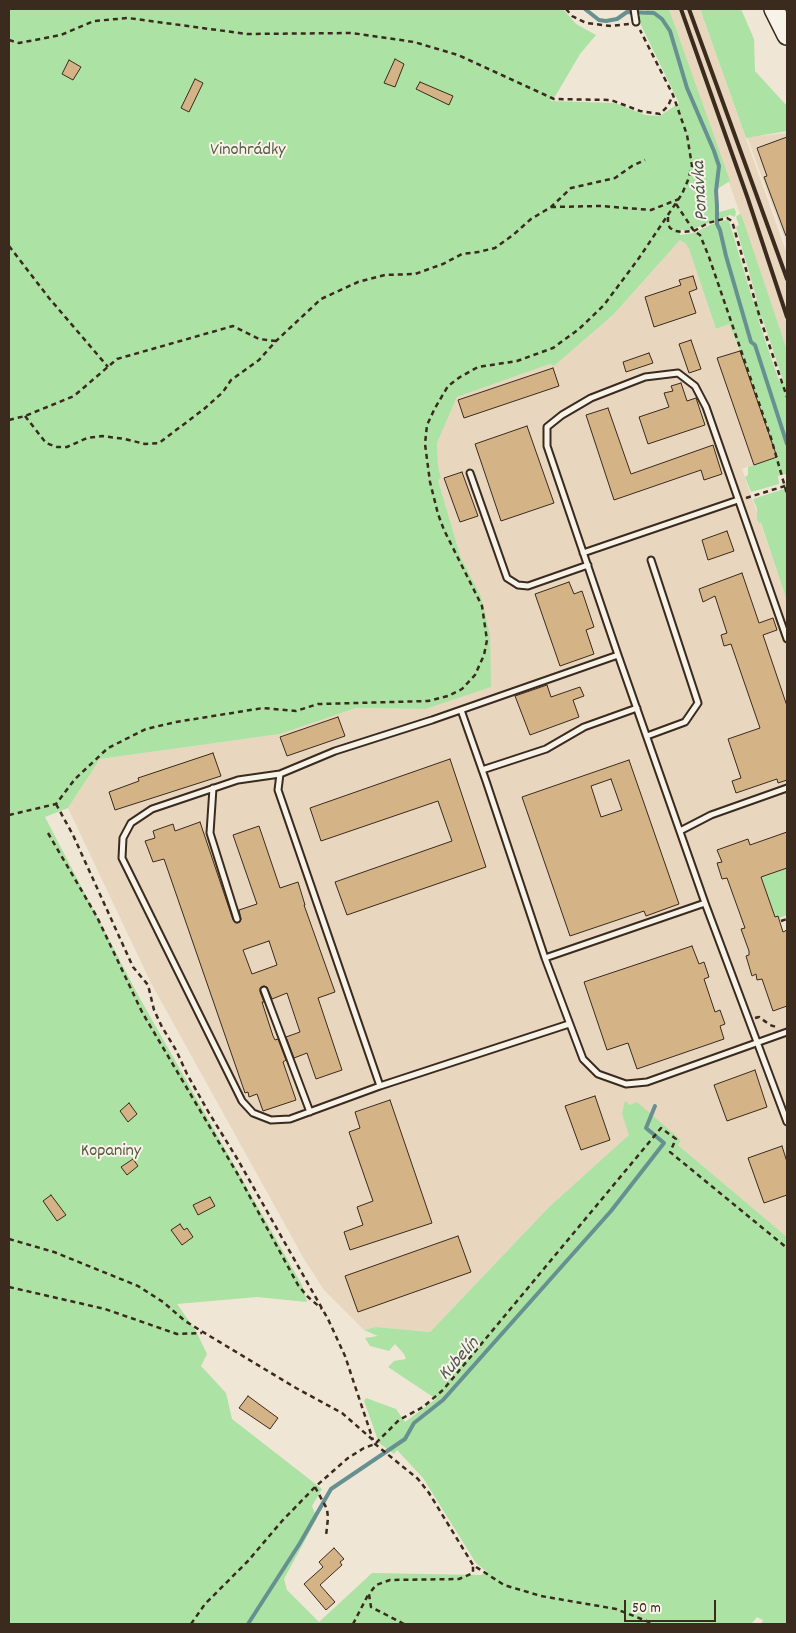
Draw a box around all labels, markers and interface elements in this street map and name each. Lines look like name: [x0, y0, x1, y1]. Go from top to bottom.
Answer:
park label: Vinohrádky: [210, 141, 286, 163]
water label: Ponávka: [689, 160, 715, 222]
park label: Kopaniny: [81, 1142, 141, 1164]
water label: Kubelín: [435, 1334, 485, 1386]
scale bar: [626, 1590, 718, 1622]
text: 50 m: [632, 1598, 661, 1620]

